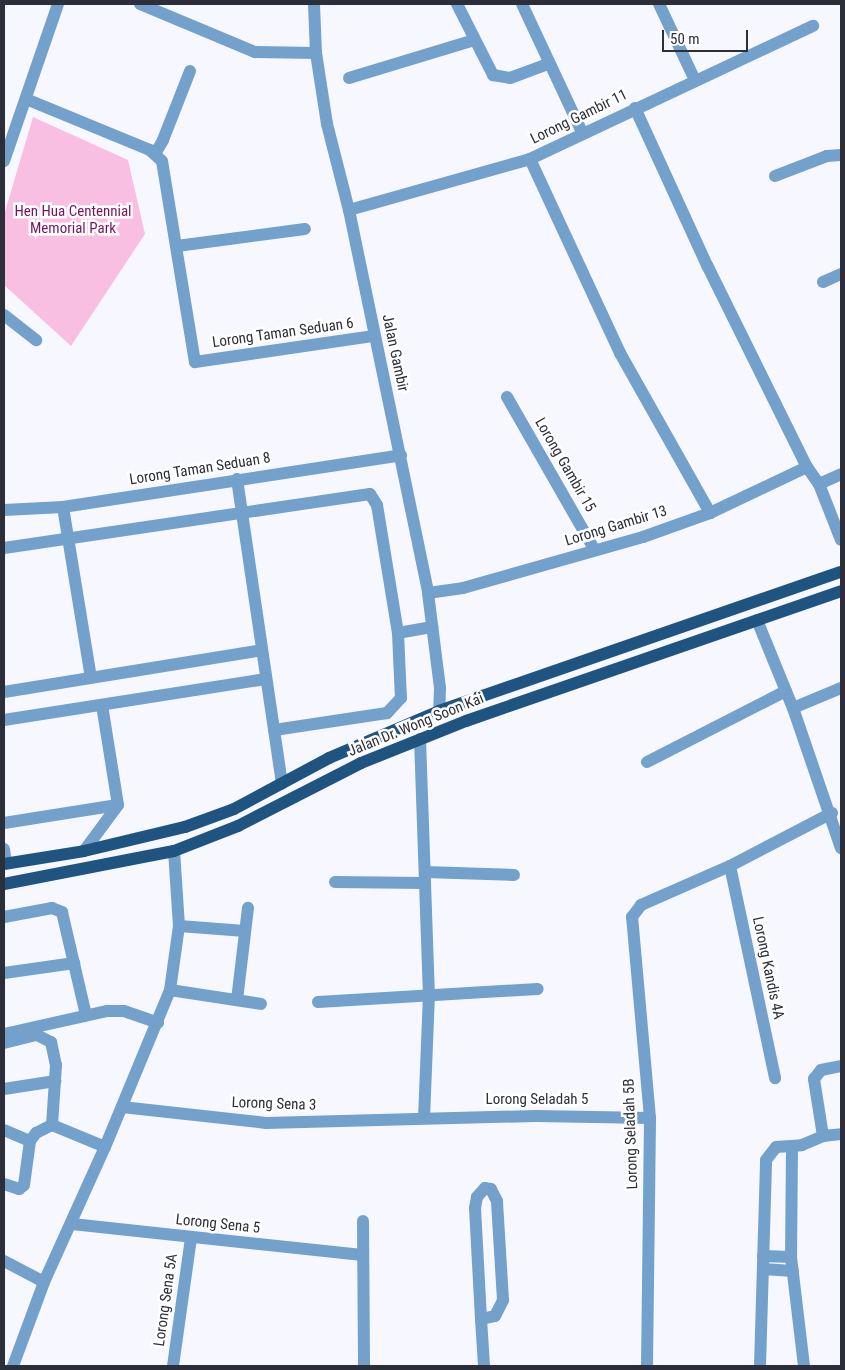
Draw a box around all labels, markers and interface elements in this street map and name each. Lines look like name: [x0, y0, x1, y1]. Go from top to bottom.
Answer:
scale bar: [665, 20, 751, 52]
text: 50 m: [670, 30, 700, 48]
street label: Lorong Gambir 11: [528, 86, 630, 148]
park label: Hen Hua Centennial Memorial Park: [14, 202, 132, 237]
street label: Jalan Gambir: [378, 313, 412, 393]
street label: Lorong Taman Seduan 6: [211, 314, 355, 352]
street label: Lorong Gambir 15: [531, 415, 599, 515]
street label: Lorong Taman Seduan 8: [128, 449, 272, 489]
street label: Lorong Gambir 13: [563, 502, 669, 550]
street label: Jalan Dr. Wong Soon Kai: [346, 690, 486, 760]
street label: Lorong Kandis 4A: [748, 915, 788, 1021]
street label: Lorong Seladah 5B: [620, 1078, 642, 1190]
street label: Lorong Seladah 5: [486, 1091, 588, 1109]
street label: Lorong Sena 3: [231, 1094, 317, 1114]
street label: Lorong Sena 5: [175, 1211, 261, 1237]
street label: Lorong Sena 5A: [151, 1252, 181, 1348]

